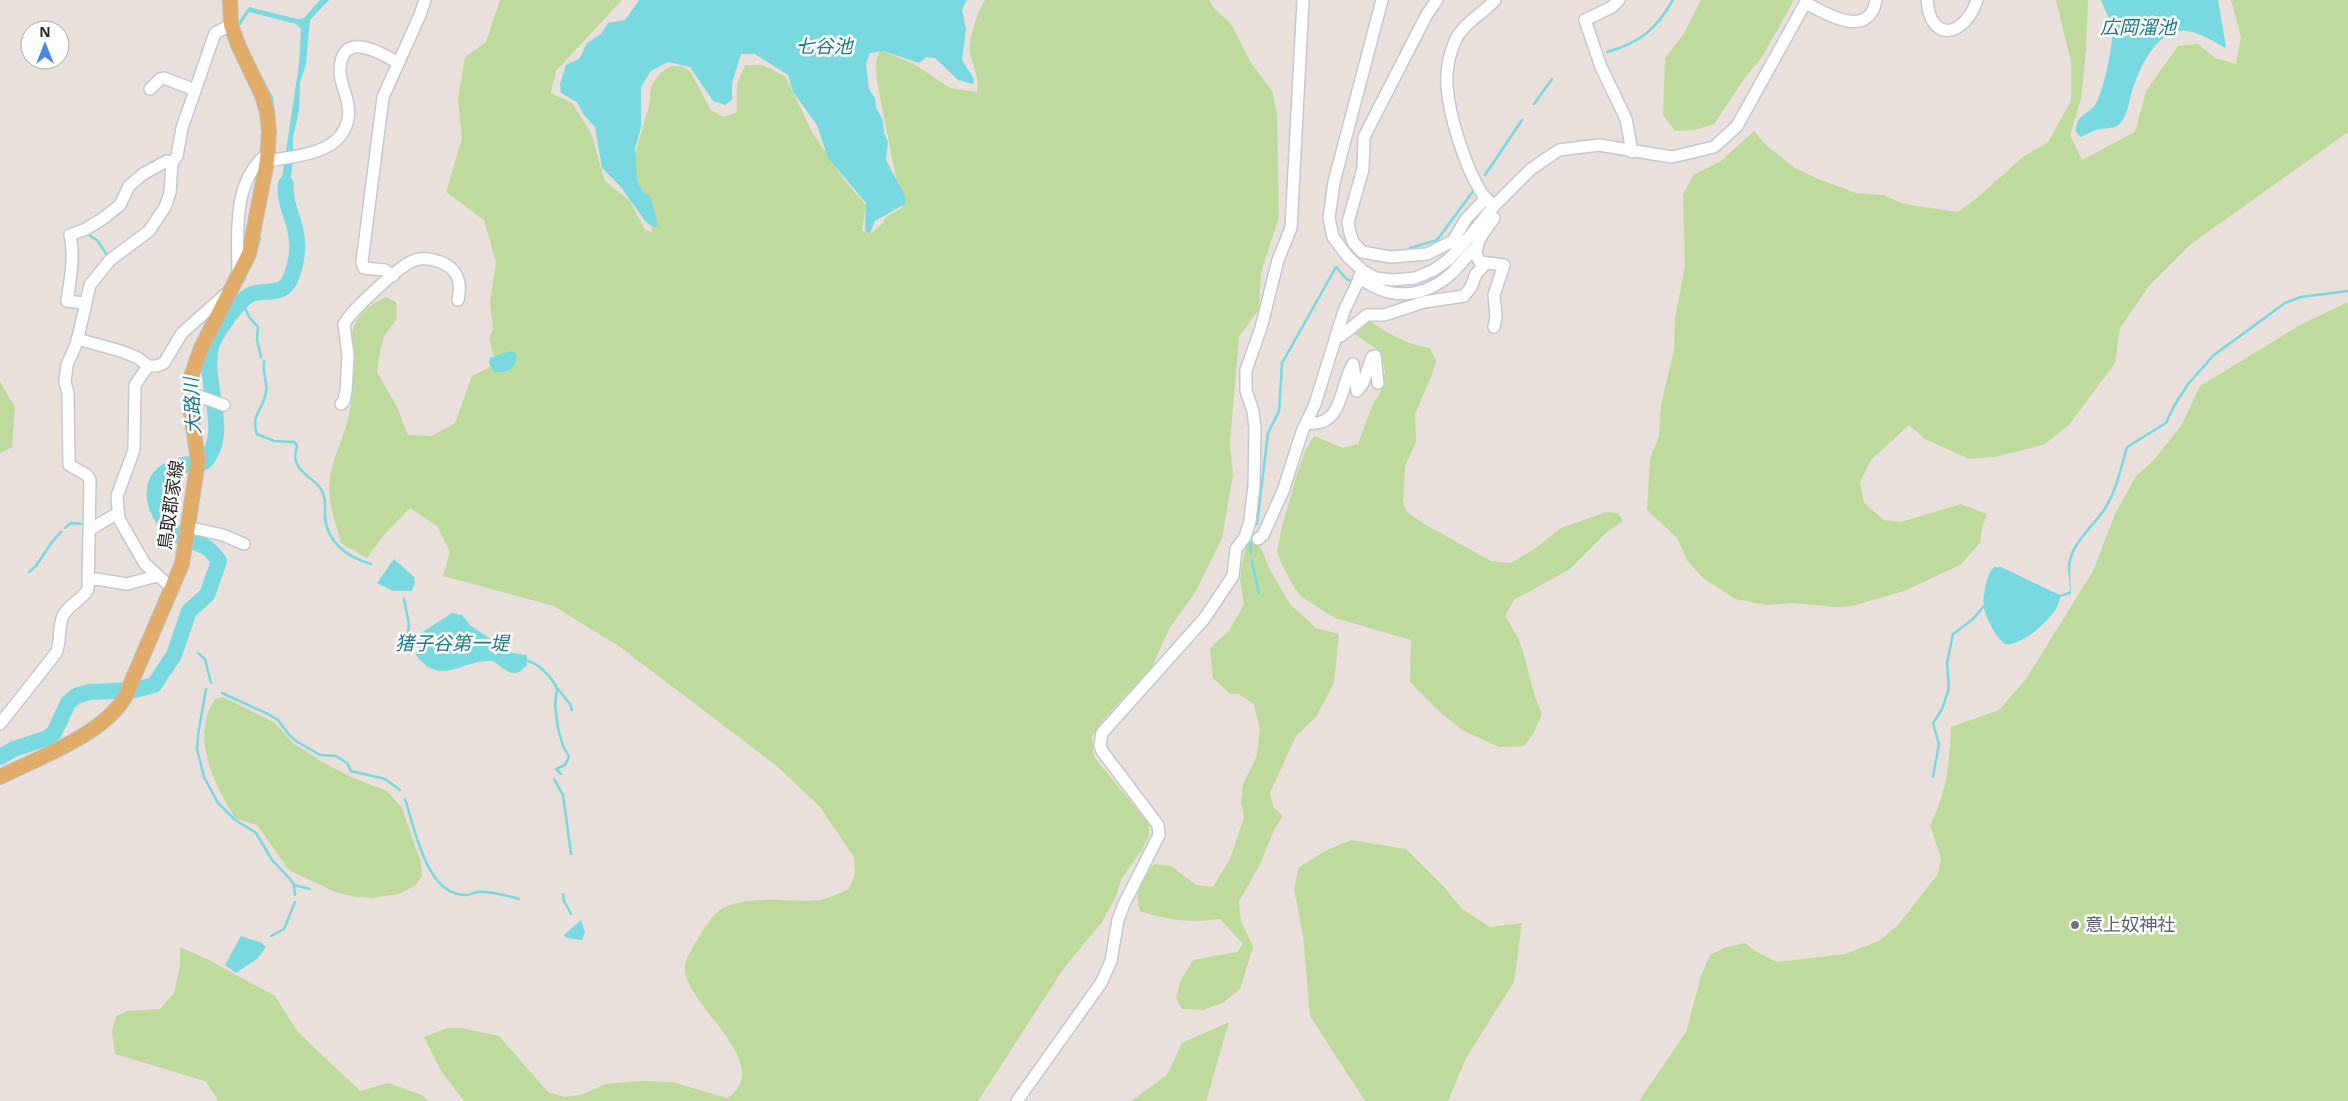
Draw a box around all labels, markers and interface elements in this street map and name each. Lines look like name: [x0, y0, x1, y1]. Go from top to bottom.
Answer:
water label: 広岡溜池: [2100, 14, 2178, 40]
north arrow: [20, 20, 70, 70]
text: N: [39, 22, 51, 41]
water label: 七谷池: [795, 33, 854, 59]
water label: 大路川: [177, 375, 206, 435]
street label: 鳥取郡家線: [152, 459, 188, 551]
water label: 猪子谷第一堤: [395, 630, 511, 656]
place label: 意上奴神社: [2085, 912, 2175, 936]
marker: 意上奴神社: [2069, 919, 2081, 931]

